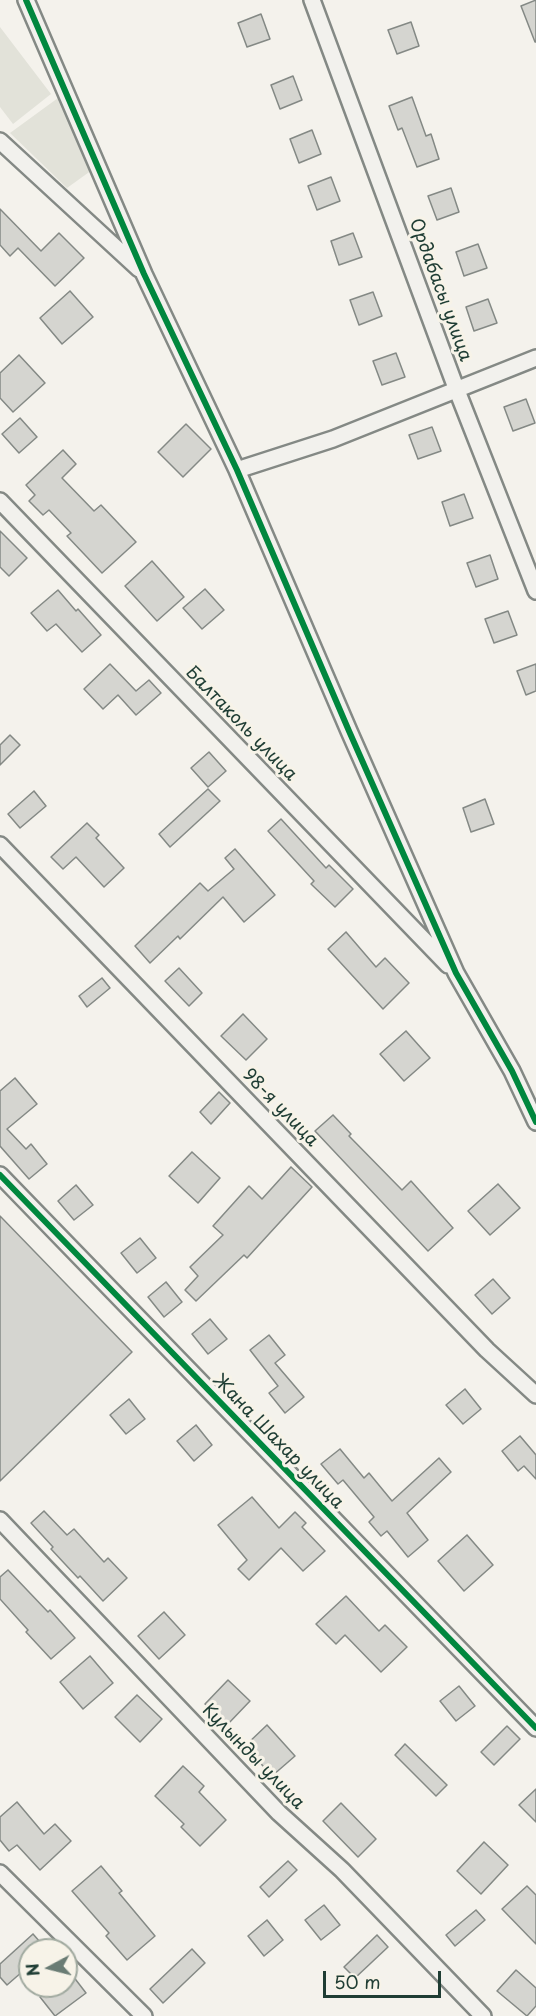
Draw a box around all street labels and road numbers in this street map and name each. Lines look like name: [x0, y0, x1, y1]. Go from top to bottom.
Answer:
street label: Ордабасы улица: [404, 215, 476, 365]
street label: Балтаколь улица: [181, 662, 301, 786]
street label: 98-я улица: [238, 1065, 322, 1151]
street label: Жана Шахар улица: [208, 1370, 348, 1514]
street label: Кулынды улица: [197, 1700, 309, 1814]

